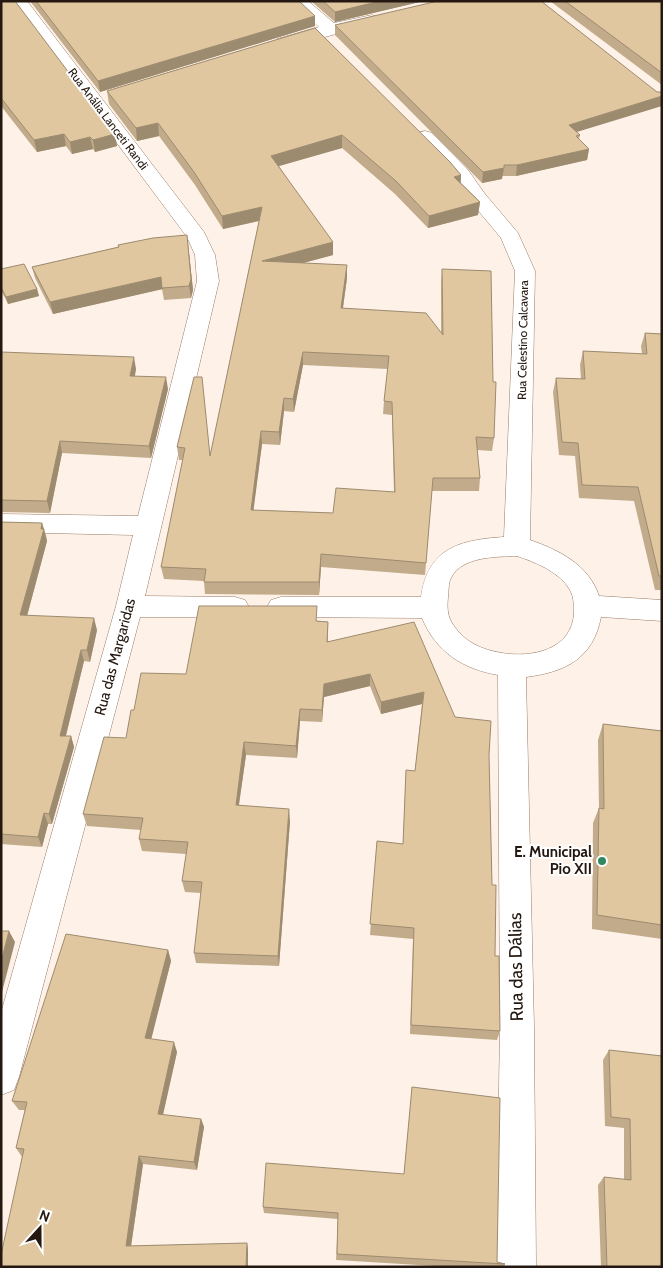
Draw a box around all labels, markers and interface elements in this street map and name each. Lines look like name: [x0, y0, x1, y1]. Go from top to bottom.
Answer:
street label: Rua Anália Lanceti Randi: [65, 65, 152, 173]
street label: Rua Celestino Calcavara: [514, 280, 531, 400]
street label: Rua das Margaridas: [91, 596, 139, 718]
place label: E. Municipal Pio XII: [514, 843, 592, 878]
marker: E. Municipal Pio XII: [596, 855, 608, 867]
street label: Rua das Dálias: [504, 912, 528, 1022]
north arrow: [15, 1203, 65, 1253]
text: N: [37, 1206, 53, 1226]

